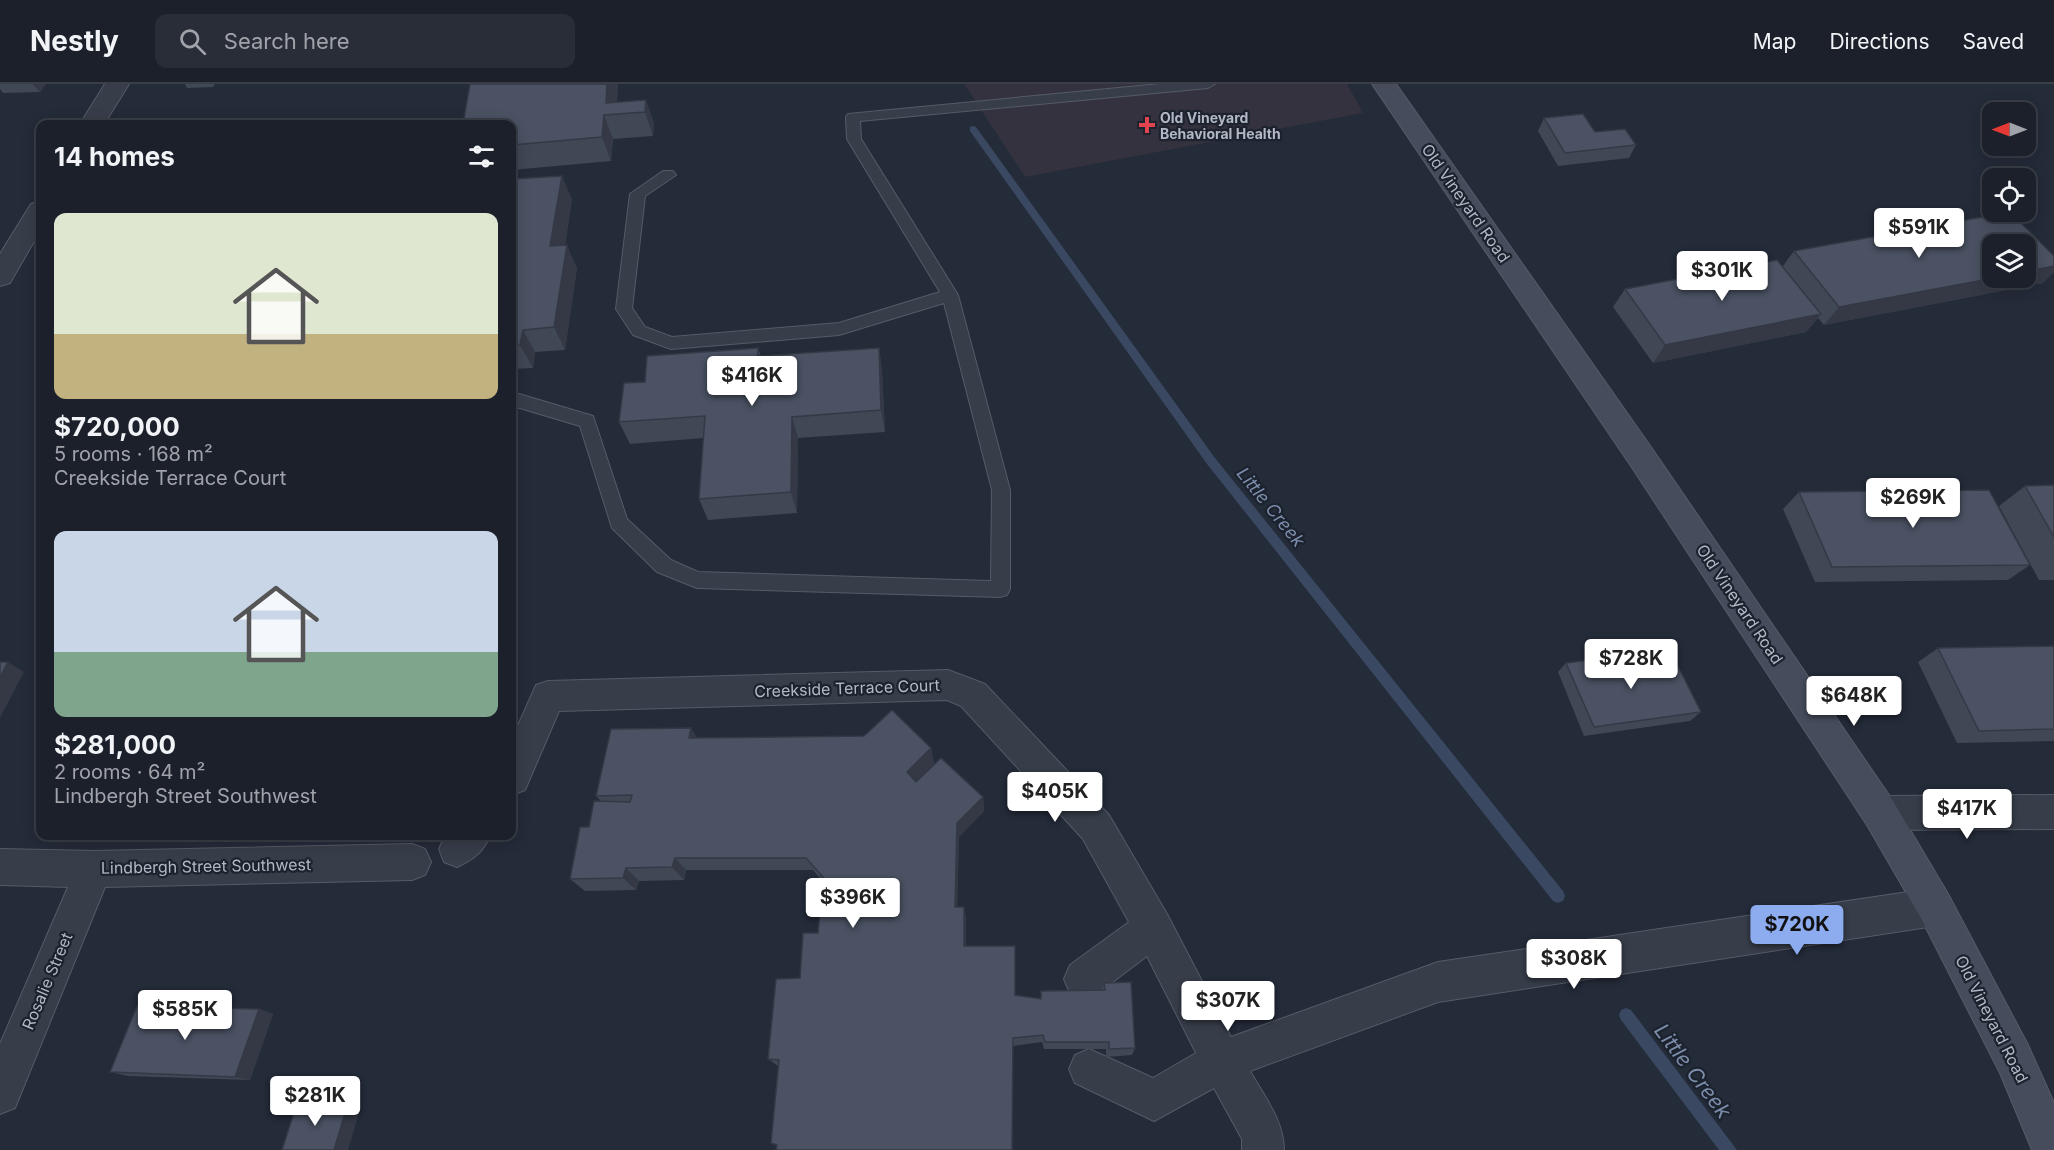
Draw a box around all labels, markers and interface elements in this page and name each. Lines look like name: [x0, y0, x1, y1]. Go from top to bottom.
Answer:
search box: [155, 14, 575, 68]
text: Nestly: [30, 24, 119, 58]
icon: search: [176, 25, 209, 58]
text: Search here: [224, 28, 350, 54]
text: Map: [1753, 29, 1796, 54]
text: Directions: [1829, 29, 1930, 54]
text: Saved: [1963, 29, 2024, 54]
north arrow: [1982, 102, 2036, 156]
map controls: [1982, 102, 2036, 288]
place label: Old Vineyard Behavioral Health: [1160, 109, 1281, 142]
marker: Old Vineyard Behavioral Health: [1138, 116, 1156, 134]
icon: filters: [465, 140, 498, 173]
street label: Old Vineyard Road: [1418, 140, 1514, 266]
text: 14 homes: [54, 141, 175, 172]
button: locate: [1982, 168, 2036, 222]
pin: $591K: [1877, 208, 1961, 259]
text: $591K: [1888, 215, 1950, 239]
button: layers: [1982, 234, 2036, 288]
pin: $301K: [1680, 251, 1764, 302]
icon: home: [222, 252, 330, 360]
text: $301K: [1691, 258, 1753, 282]
pin: $416K: [710, 356, 794, 407]
text: $416K: [721, 363, 783, 387]
text: $720,000: [54, 411, 180, 442]
text: 5 rooms · 168 m²: [54, 442, 213, 466]
water label: Little Creek: [1233, 463, 1310, 552]
text: Creekside Terrace Court: [54, 466, 286, 490]
pin: $269K: [1871, 478, 1955, 529]
text: $269K: [1880, 485, 1946, 509]
street label: Old Vineyard Road: [1692, 540, 1788, 668]
icon: home: [222, 570, 330, 678]
pin: $728K: [1589, 639, 1673, 690]
text: $728K: [1599, 646, 1663, 670]
street label: Creekside Terrace Court: [754, 675, 940, 701]
pin: $648K: [1812, 676, 1896, 727]
text: $648K: [1820, 683, 1888, 707]
text: $281,000: [54, 729, 176, 760]
text: 2 rooms · 64 m²: [54, 760, 205, 784]
pin: $405K: [1013, 772, 1097, 823]
text: $405K: [1021, 779, 1089, 803]
text: Lindbergh Street Southwest: [54, 784, 317, 808]
pin: $417K: [1925, 789, 2009, 840]
text: $417K: [1937, 796, 1997, 820]
street label: Lindbergh Street Southwest: [101, 854, 311, 878]
pin: $396K: [811, 878, 895, 929]
text: $396K: [820, 885, 886, 909]
pin: $720K: [1755, 905, 1839, 956]
text: $720K: [1764, 912, 1830, 936]
street label: Rosalie Street: [18, 929, 76, 1033]
pin: $308K: [1532, 939, 1616, 990]
text: $308K: [1541, 946, 1607, 970]
street label: Old Vineyard Road: [1951, 952, 2033, 1086]
pin: $307K: [1186, 981, 1270, 1032]
text: $307K: [1195, 988, 1261, 1012]
pin: $585K: [143, 990, 227, 1041]
text: $585K: [152, 997, 218, 1021]
water label: Little Creek: [1649, 1019, 1737, 1124]
pin: $281K: [273, 1076, 357, 1127]
text: $281K: [284, 1083, 346, 1107]

